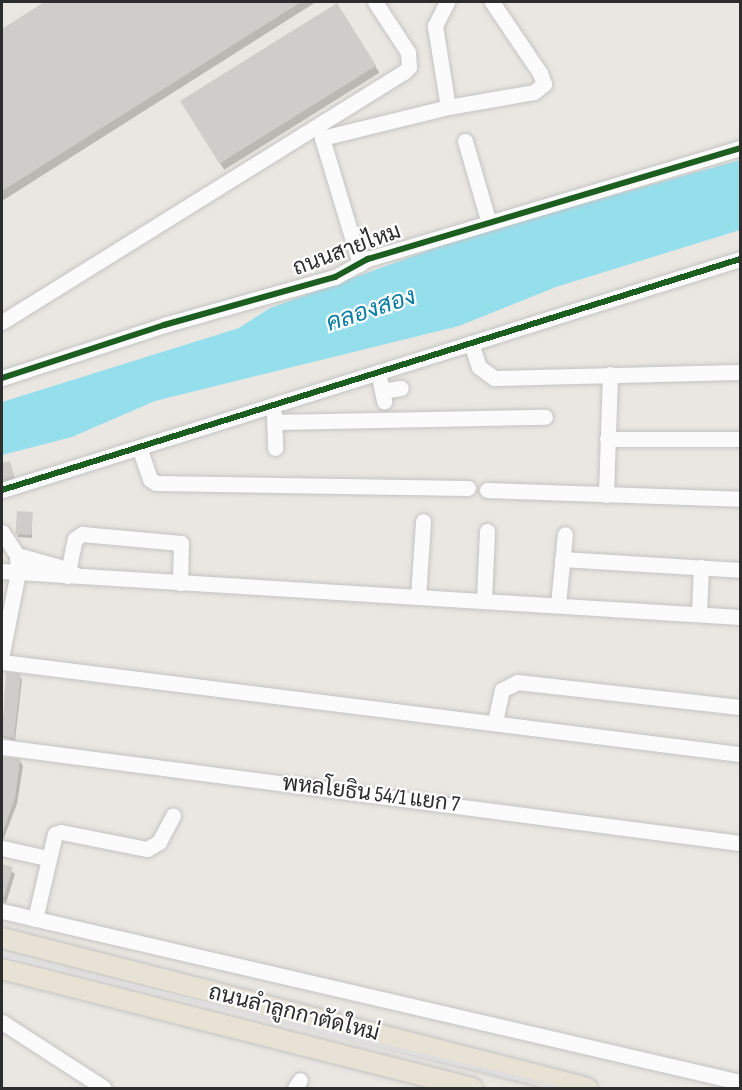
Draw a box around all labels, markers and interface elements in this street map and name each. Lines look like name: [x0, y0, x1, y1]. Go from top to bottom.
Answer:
street label: ถนนสายไหม: [289, 218, 405, 282]
water label: คลองสอง: [323, 282, 419, 338]
street label: พหลโยธิน 54/1 แยก 7: [281, 770, 461, 818]
street label: ถนนลำลูกกาตัดใหม่: [206, 979, 382, 1047]

